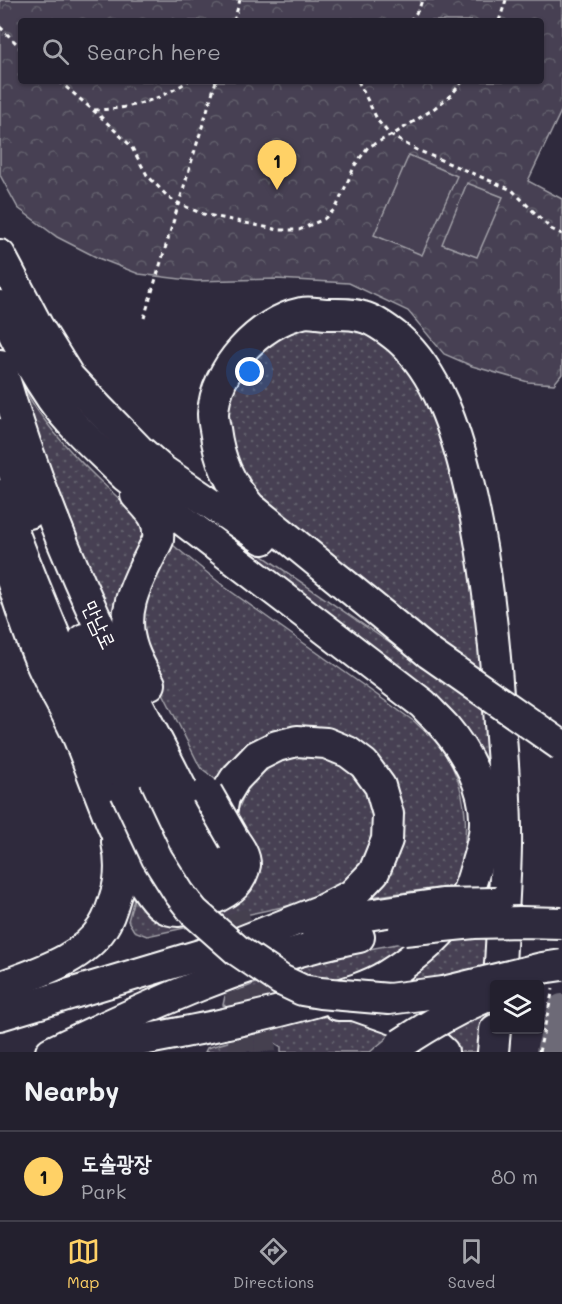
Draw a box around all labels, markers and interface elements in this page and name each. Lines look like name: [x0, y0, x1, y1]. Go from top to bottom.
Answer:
search box: [18, 18, 544, 84]
icon: search: [39, 35, 72, 68]
text: Search here: [87, 37, 221, 66]
pin: 1: [258, 140, 296, 190]
your location: [235, 357, 264, 386]
street label: 만남로: [77, 596, 123, 653]
map controls: [490, 980, 544, 1034]
button: layers: [490, 980, 544, 1034]
text: Nearby: [24, 1074, 119, 1108]
text: 도솔광장: [81, 1148, 152, 1177]
text: 1: [39, 1163, 48, 1189]
text: 80 m: [491, 1163, 538, 1189]
text: Park: [81, 1178, 126, 1204]
tab: Map: [67, 1235, 100, 1292]
tab: Directions: [233, 1235, 314, 1292]
tab: Saved: [448, 1235, 495, 1292]

